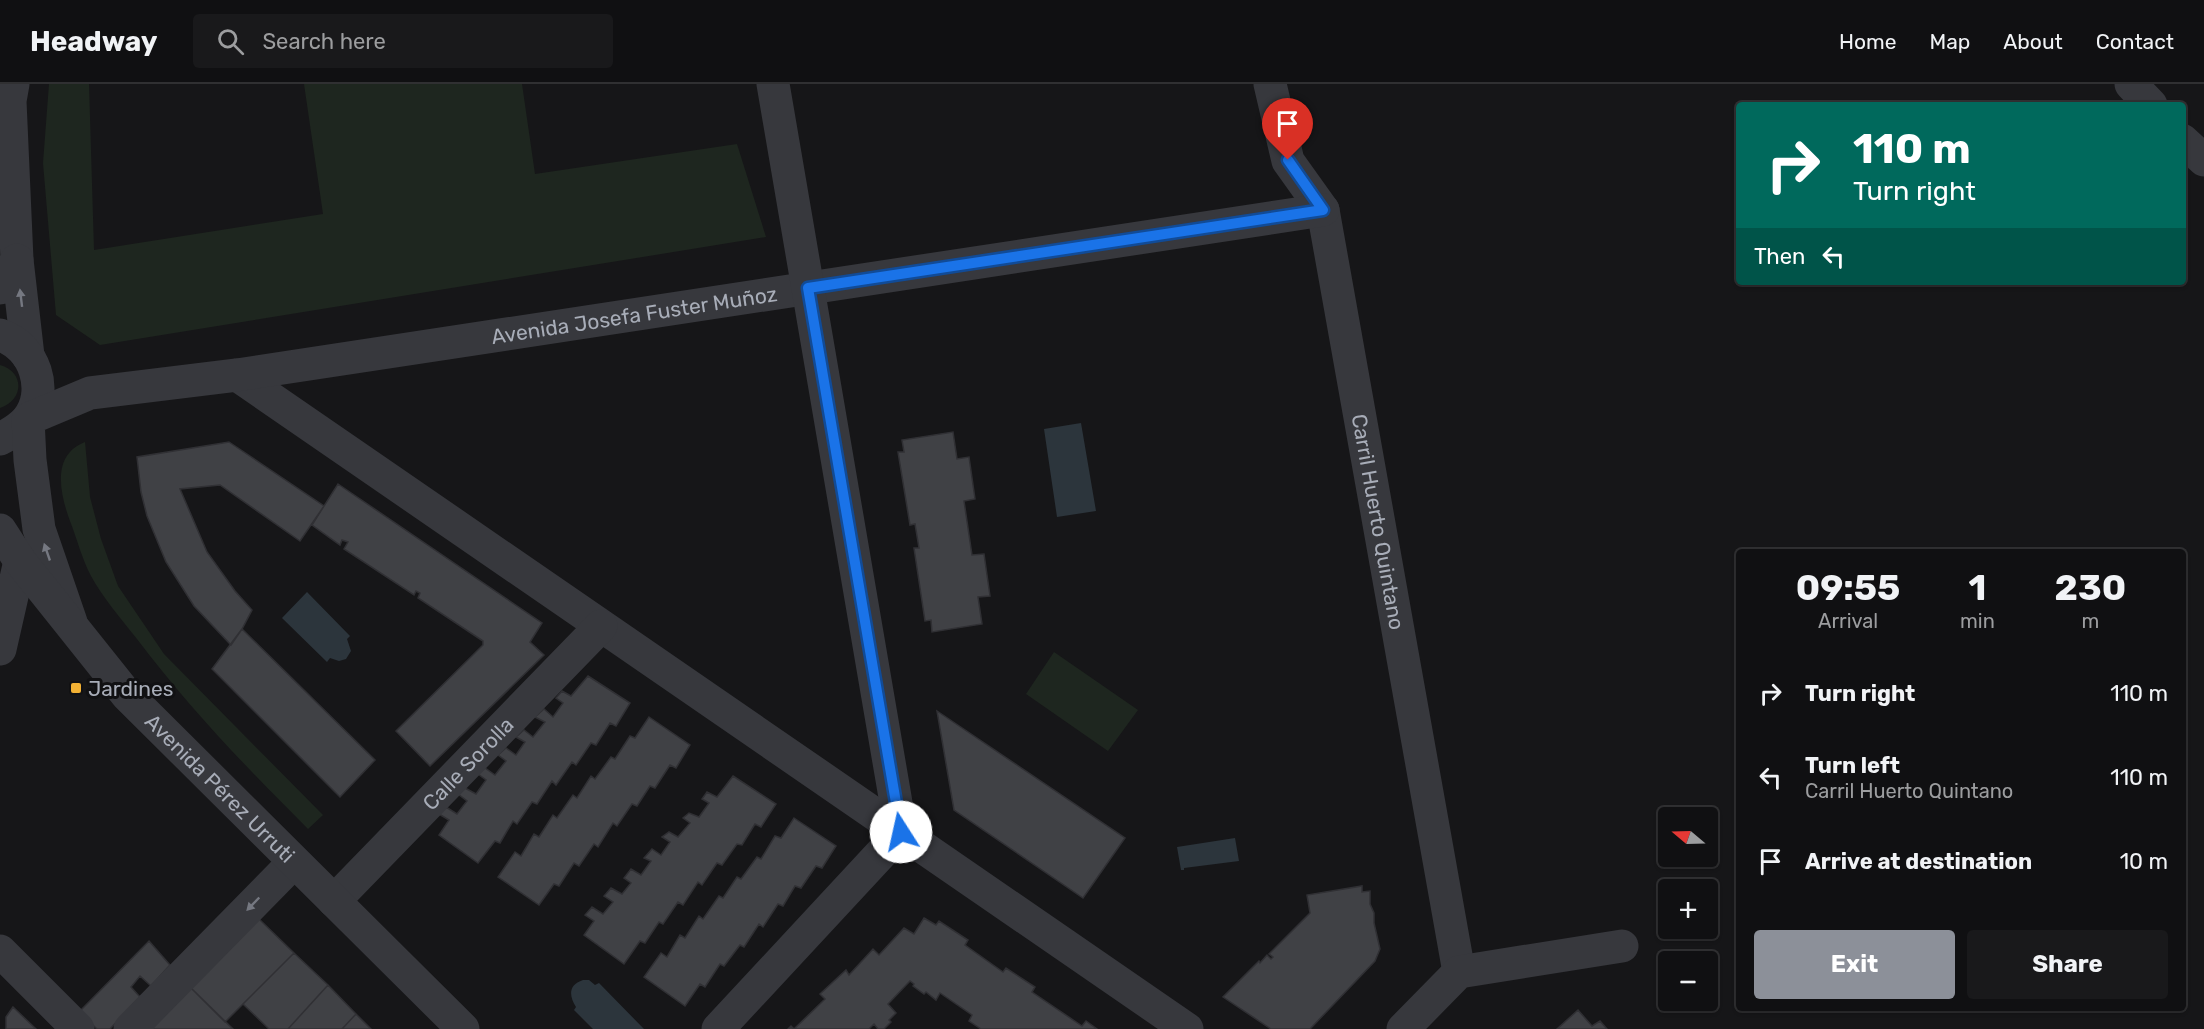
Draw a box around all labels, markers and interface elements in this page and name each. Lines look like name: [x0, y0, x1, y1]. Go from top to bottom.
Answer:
search box: [193, 14, 613, 68]
text: Headway: [30, 25, 157, 58]
icon: search: [214, 25, 247, 58]
text: Search here: [262, 28, 386, 55]
text: Home: [1839, 29, 1896, 54]
text: Map: [1929, 29, 1970, 54]
text: About: [2003, 29, 2063, 54]
text: Contact: [2096, 29, 2174, 54]
pin: [1262, 98, 1313, 160]
icon: arrive: [1271, 107, 1304, 140]
text: 110 m: [1853, 124, 1971, 174]
icon: right: [1754, 126, 1832, 204]
text: Turn right: [1853, 175, 1976, 207]
icon: left: [1817, 240, 1850, 273]
text: Then: [1754, 243, 1805, 270]
street label: Avenida Josefa Fuster Muñoz: [490, 281, 779, 349]
one-way arrow: [16, 288, 26, 307]
street label: Carril Huerto Quintano: [1347, 412, 1410, 632]
one-way arrow: [41, 543, 51, 561]
text: 09:55: [1796, 566, 1900, 609]
text: 1: [1969, 566, 1986, 609]
text: 230: [2055, 566, 2126, 609]
text: Arrival: [1818, 609, 1878, 633]
text: min: [1960, 609, 1995, 633]
text: m: [2082, 609, 2099, 633]
place label: Jardines: [88, 676, 173, 701]
icon: right: [1754, 677, 1787, 710]
text: Turn right: [1805, 680, 1915, 707]
text: 110 m: [2110, 680, 2168, 707]
marker: Jardines: [69, 681, 83, 695]
street label: Avenida Pérez Urruti: [140, 708, 300, 867]
street label: Calle Sorolla: [417, 712, 518, 815]
text: Turn left: [1805, 752, 1900, 779]
icon: left: [1754, 761, 1787, 794]
text: 110 m: [2110, 764, 2168, 791]
text: Carril Huerto Quintano: [1805, 779, 2013, 803]
position arrow: [869, 800, 933, 864]
north arrow: [1658, 807, 1718, 867]
map controls: [1658, 807, 1718, 1011]
icon: arrive: [1754, 845, 1787, 878]
text: Arrive at destination: [1805, 848, 2032, 875]
text: 10 m: [2120, 848, 2168, 875]
button: +: [1658, 879, 1718, 939]
one-way arrow: [247, 896, 261, 910]
button: Exit: [1754, 930, 1955, 999]
button: Share: [1967, 930, 2168, 999]
button: −: [1658, 951, 1718, 1011]

